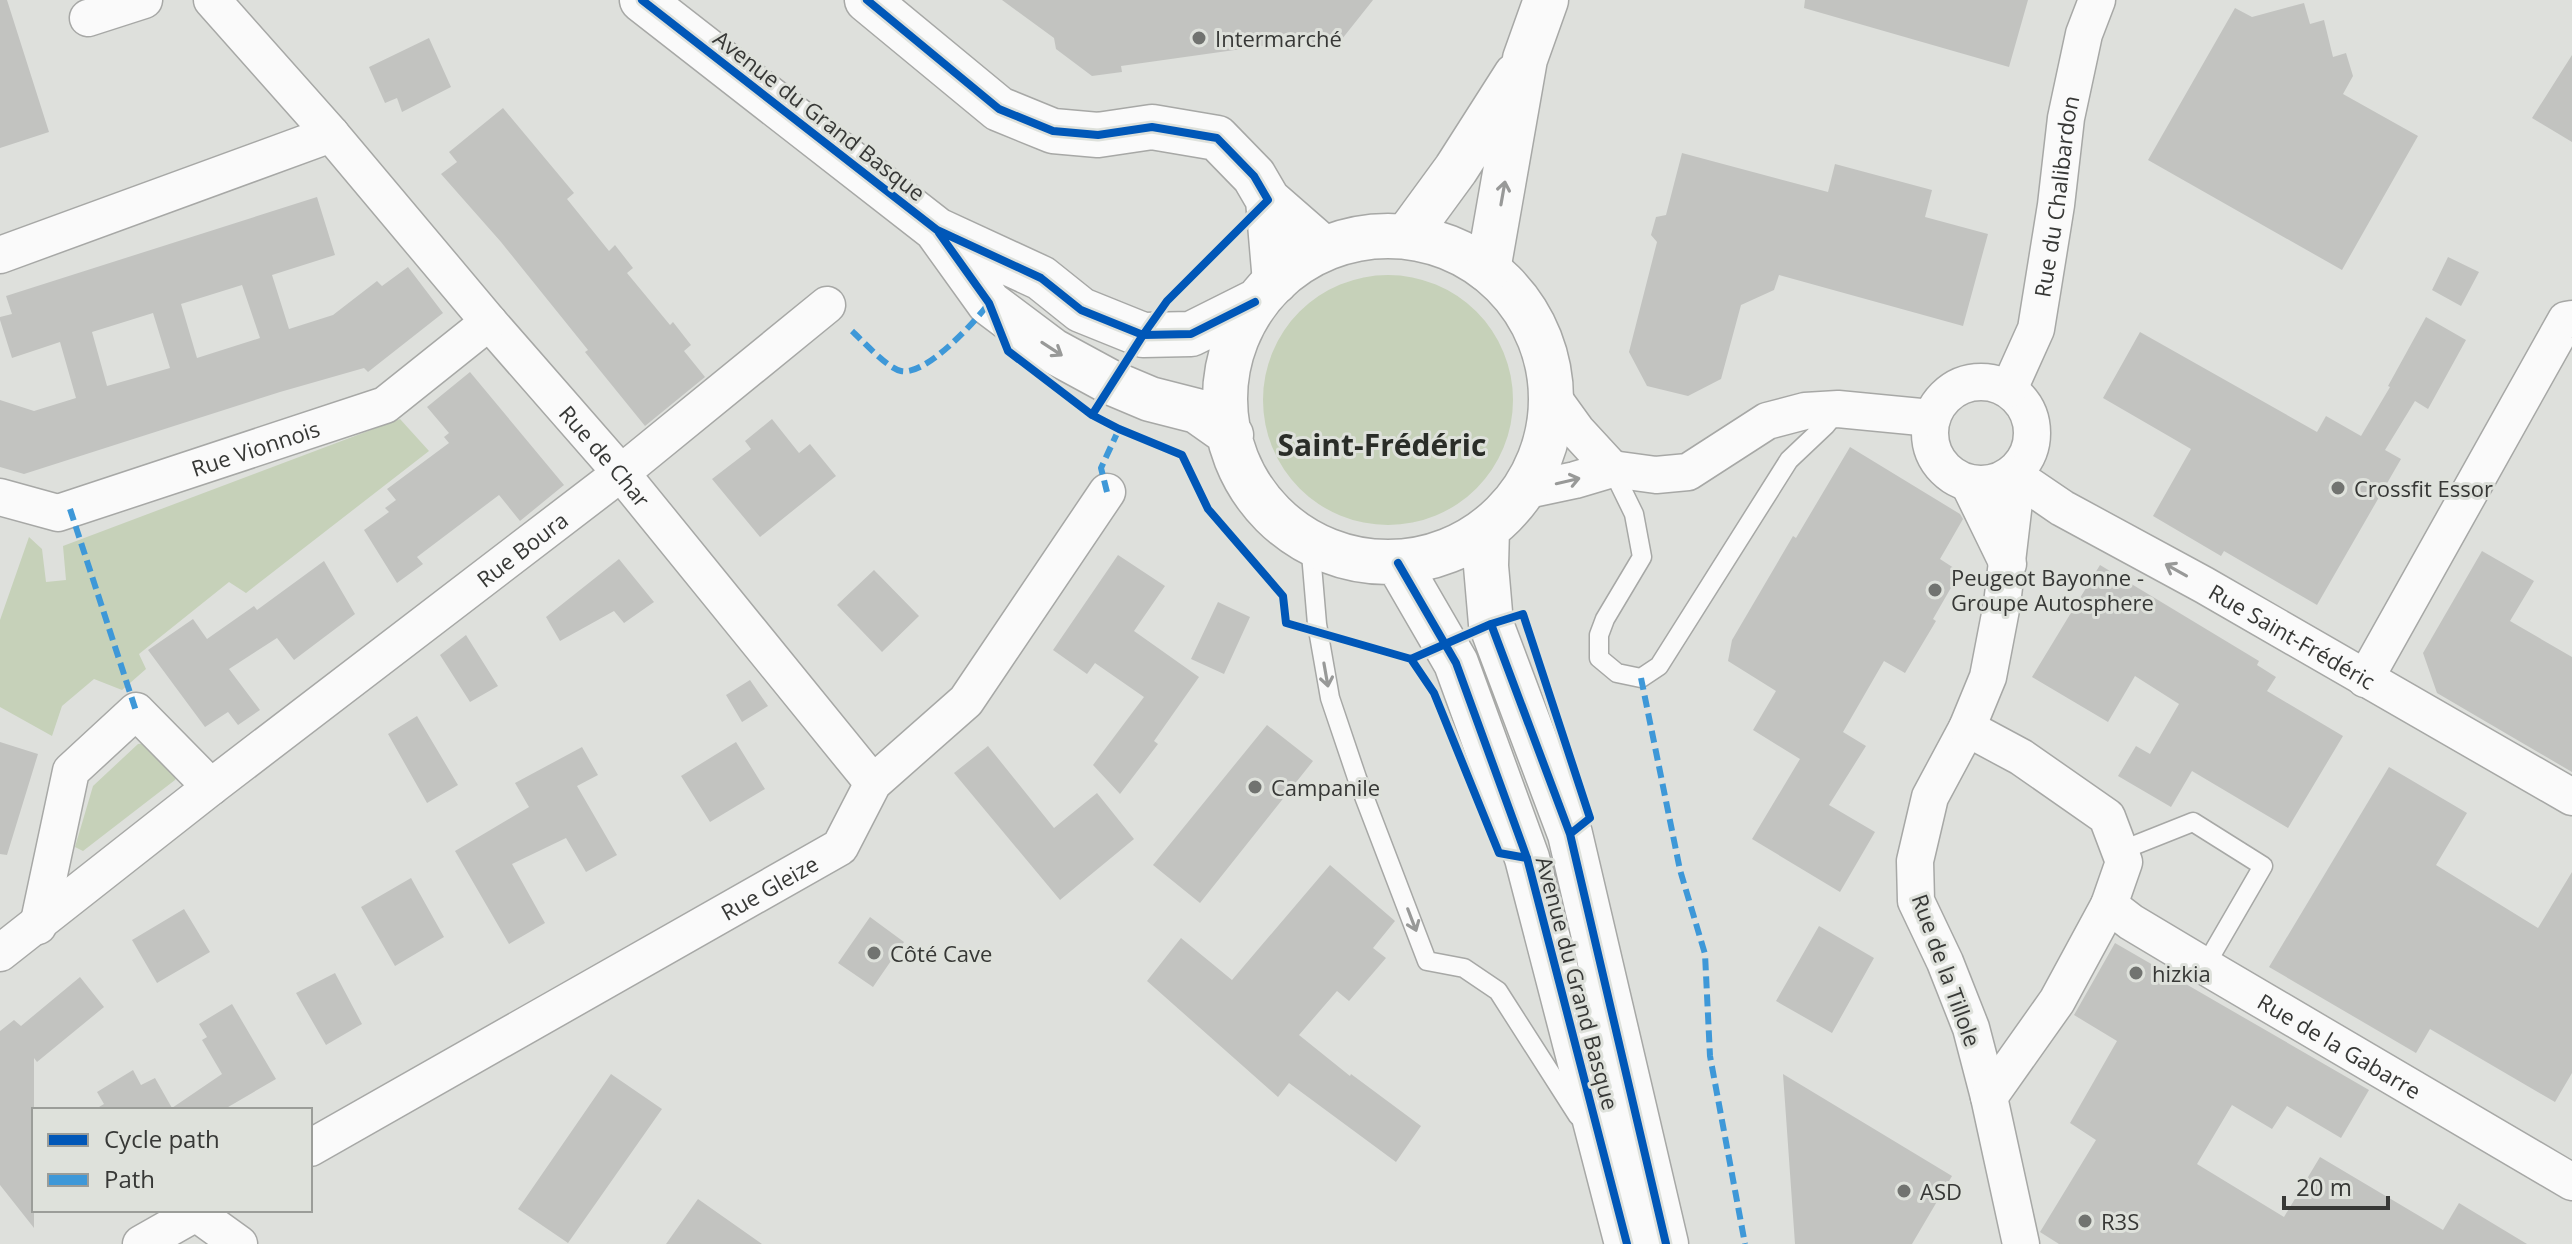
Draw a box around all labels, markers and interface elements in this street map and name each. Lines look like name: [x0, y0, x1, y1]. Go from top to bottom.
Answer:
street label: Avenue du Grand Basque: [708, 23, 932, 207]
place label: Intermarché: [1215, 23, 1342, 53]
marker: Intermarché: [1190, 29, 1208, 47]
street label: Rue du Chalibardon: [2026, 93, 2085, 299]
one-way arrow: [1496, 181, 1511, 206]
one-way arrow: [1041, 341, 1063, 358]
street label: Rue de Char: [553, 398, 657, 513]
street label: Rue Vionnois: [187, 413, 323, 483]
district label: Saint-Frédéric: [1278, 424, 1486, 465]
one-way arrow: [1554, 473, 1580, 488]
place label: Crossfit Essor: [2354, 473, 2493, 503]
marker: Crossfit Essor: [2329, 479, 2347, 497]
street label: Rue Boura: [470, 504, 574, 593]
place label: Peugeot Bayonne - Groupe Autosphere: [1951, 562, 2154, 617]
one-way arrow: [2165, 562, 2189, 578]
street label: Rue Saint-Frédéric: [2204, 576, 2381, 696]
marker: Peugeot Bayonne - Groupe Autosphere: [1926, 581, 1944, 599]
one-way arrow: [1319, 662, 1334, 687]
place label: Campanile: [1271, 772, 1380, 802]
marker: Campanile: [1246, 778, 1264, 796]
street label: Rue Gleize: [715, 848, 823, 927]
street label: Avenue du Grand Basque: [1530, 853, 1626, 1113]
street label: Rue de la Tillole: [1906, 890, 1988, 1050]
one-way arrow: [1405, 907, 1420, 932]
place label: Côté Cave: [890, 938, 992, 968]
marker: Côté Cave: [865, 944, 883, 962]
place label: hizkia: [2152, 958, 2211, 988]
marker: hizkia: [2127, 964, 2145, 982]
street label: Rue de la Gabarre: [2252, 986, 2427, 1105]
legend: [32, 1108, 312, 1212]
text: Cycle path: [104, 1122, 220, 1155]
scale bar: [2284, 1160, 2388, 1210]
text: Path: [104, 1162, 155, 1195]
text: 20 m: [2296, 1170, 2352, 1203]
place label: ASD: [1920, 1176, 1962, 1206]
marker: ASD: [1895, 1182, 1913, 1200]
place label: R3S: [2101, 1206, 2139, 1236]
marker: R3S: [2076, 1212, 2094, 1230]

